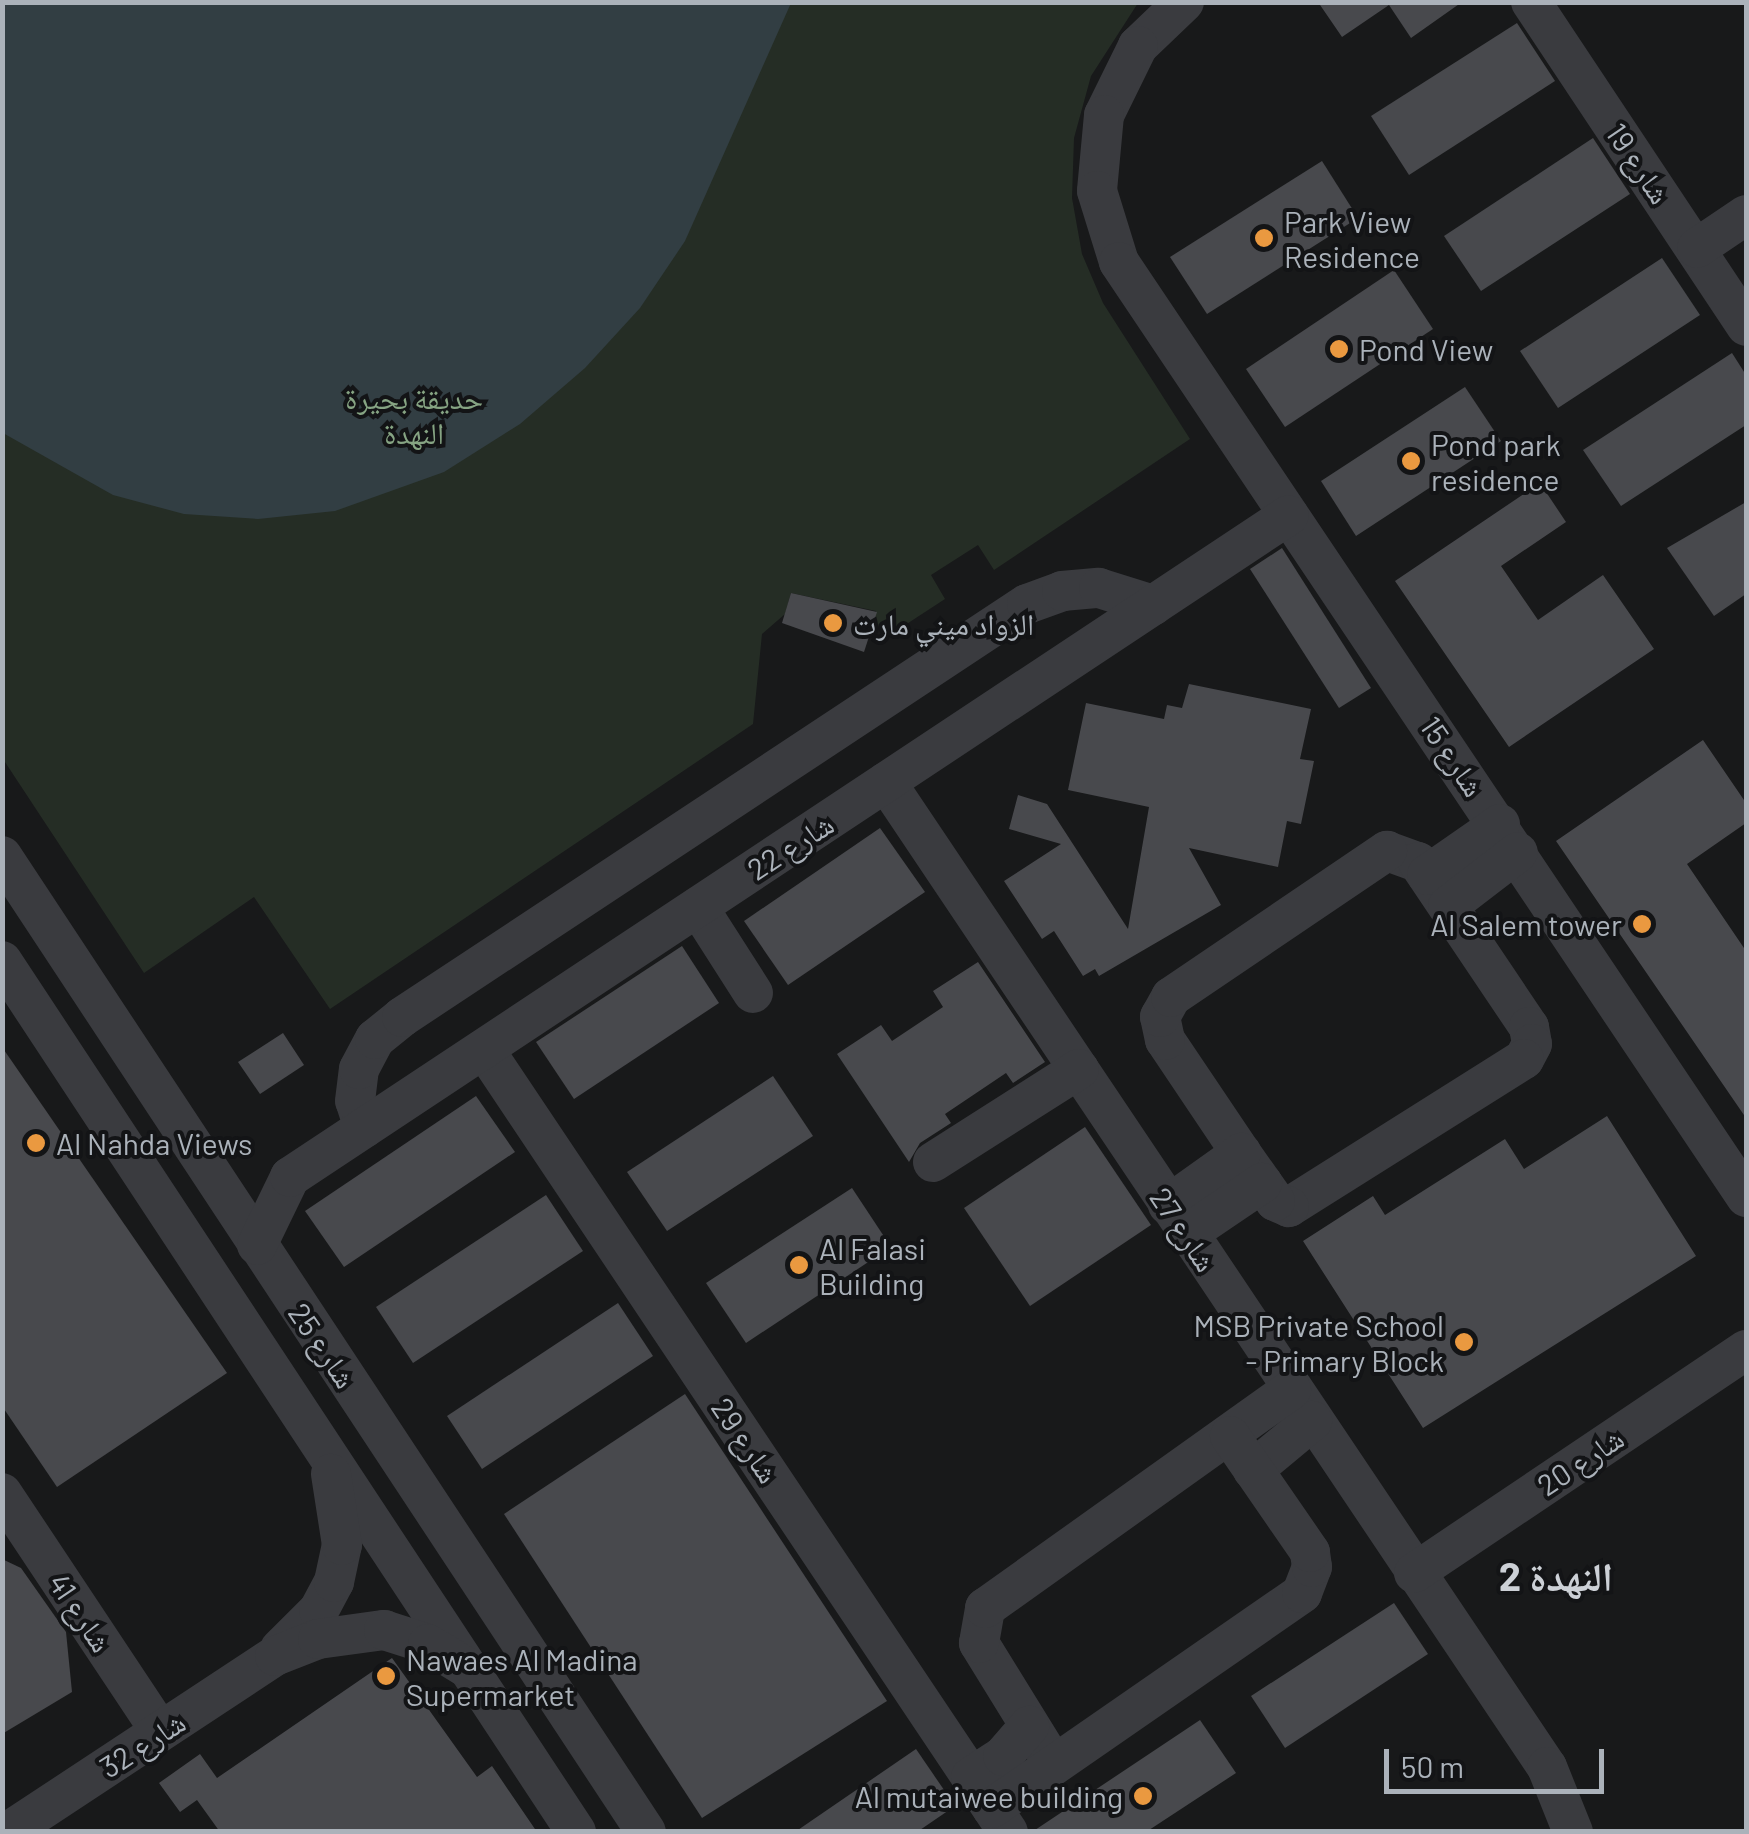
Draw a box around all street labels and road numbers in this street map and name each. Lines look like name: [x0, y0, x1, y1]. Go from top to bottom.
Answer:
street label: شارع 19: [1599, 116, 1679, 210]
street label: شارع 15: [1413, 709, 1493, 803]
street label: شارع 22: [740, 805, 840, 887]
street label: شارع 27: [1143, 1180, 1225, 1278]
street label: شارع 25: [282, 1296, 364, 1394]
street label: شارع 29: [705, 1391, 787, 1489]
street label: شارع 20: [1530, 1419, 1630, 1503]
street label: شارع 41: [42, 1566, 120, 1658]
street label: شارع 32: [93, 1703, 191, 1785]

